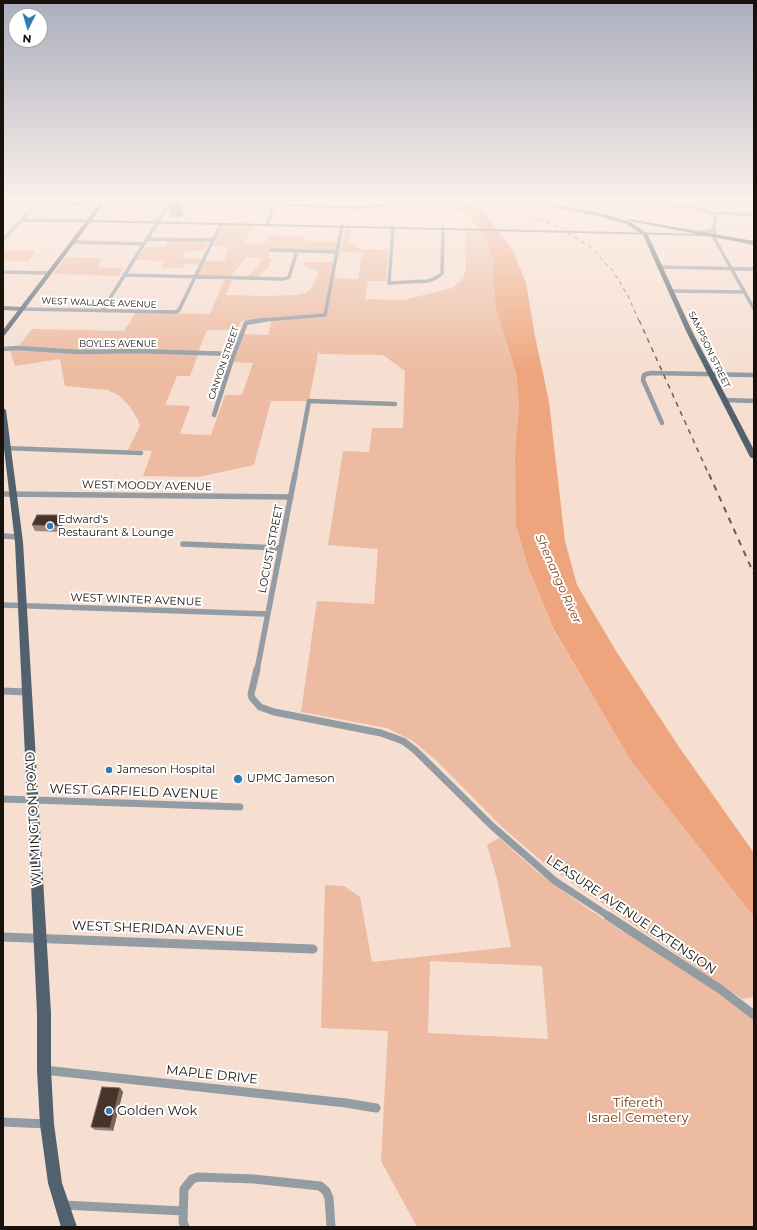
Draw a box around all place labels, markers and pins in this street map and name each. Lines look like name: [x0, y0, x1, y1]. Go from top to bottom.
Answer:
place label: Edward's Restaurant & Lounge: [58, 513, 174, 539]
marker: Edward's Restaurant & Lounge: [45, 521, 55, 531]
place label: Jameson Hospital: [117, 763, 215, 777]
marker: Jameson Hospital: [104, 765, 114, 775]
place label: UPMC Jameson: [247, 772, 335, 786]
marker: UPMC Jameson: [232, 773, 244, 785]
place label: Golden Wok: [117, 1103, 197, 1119]
marker: Golden Wok: [104, 1106, 114, 1116]

